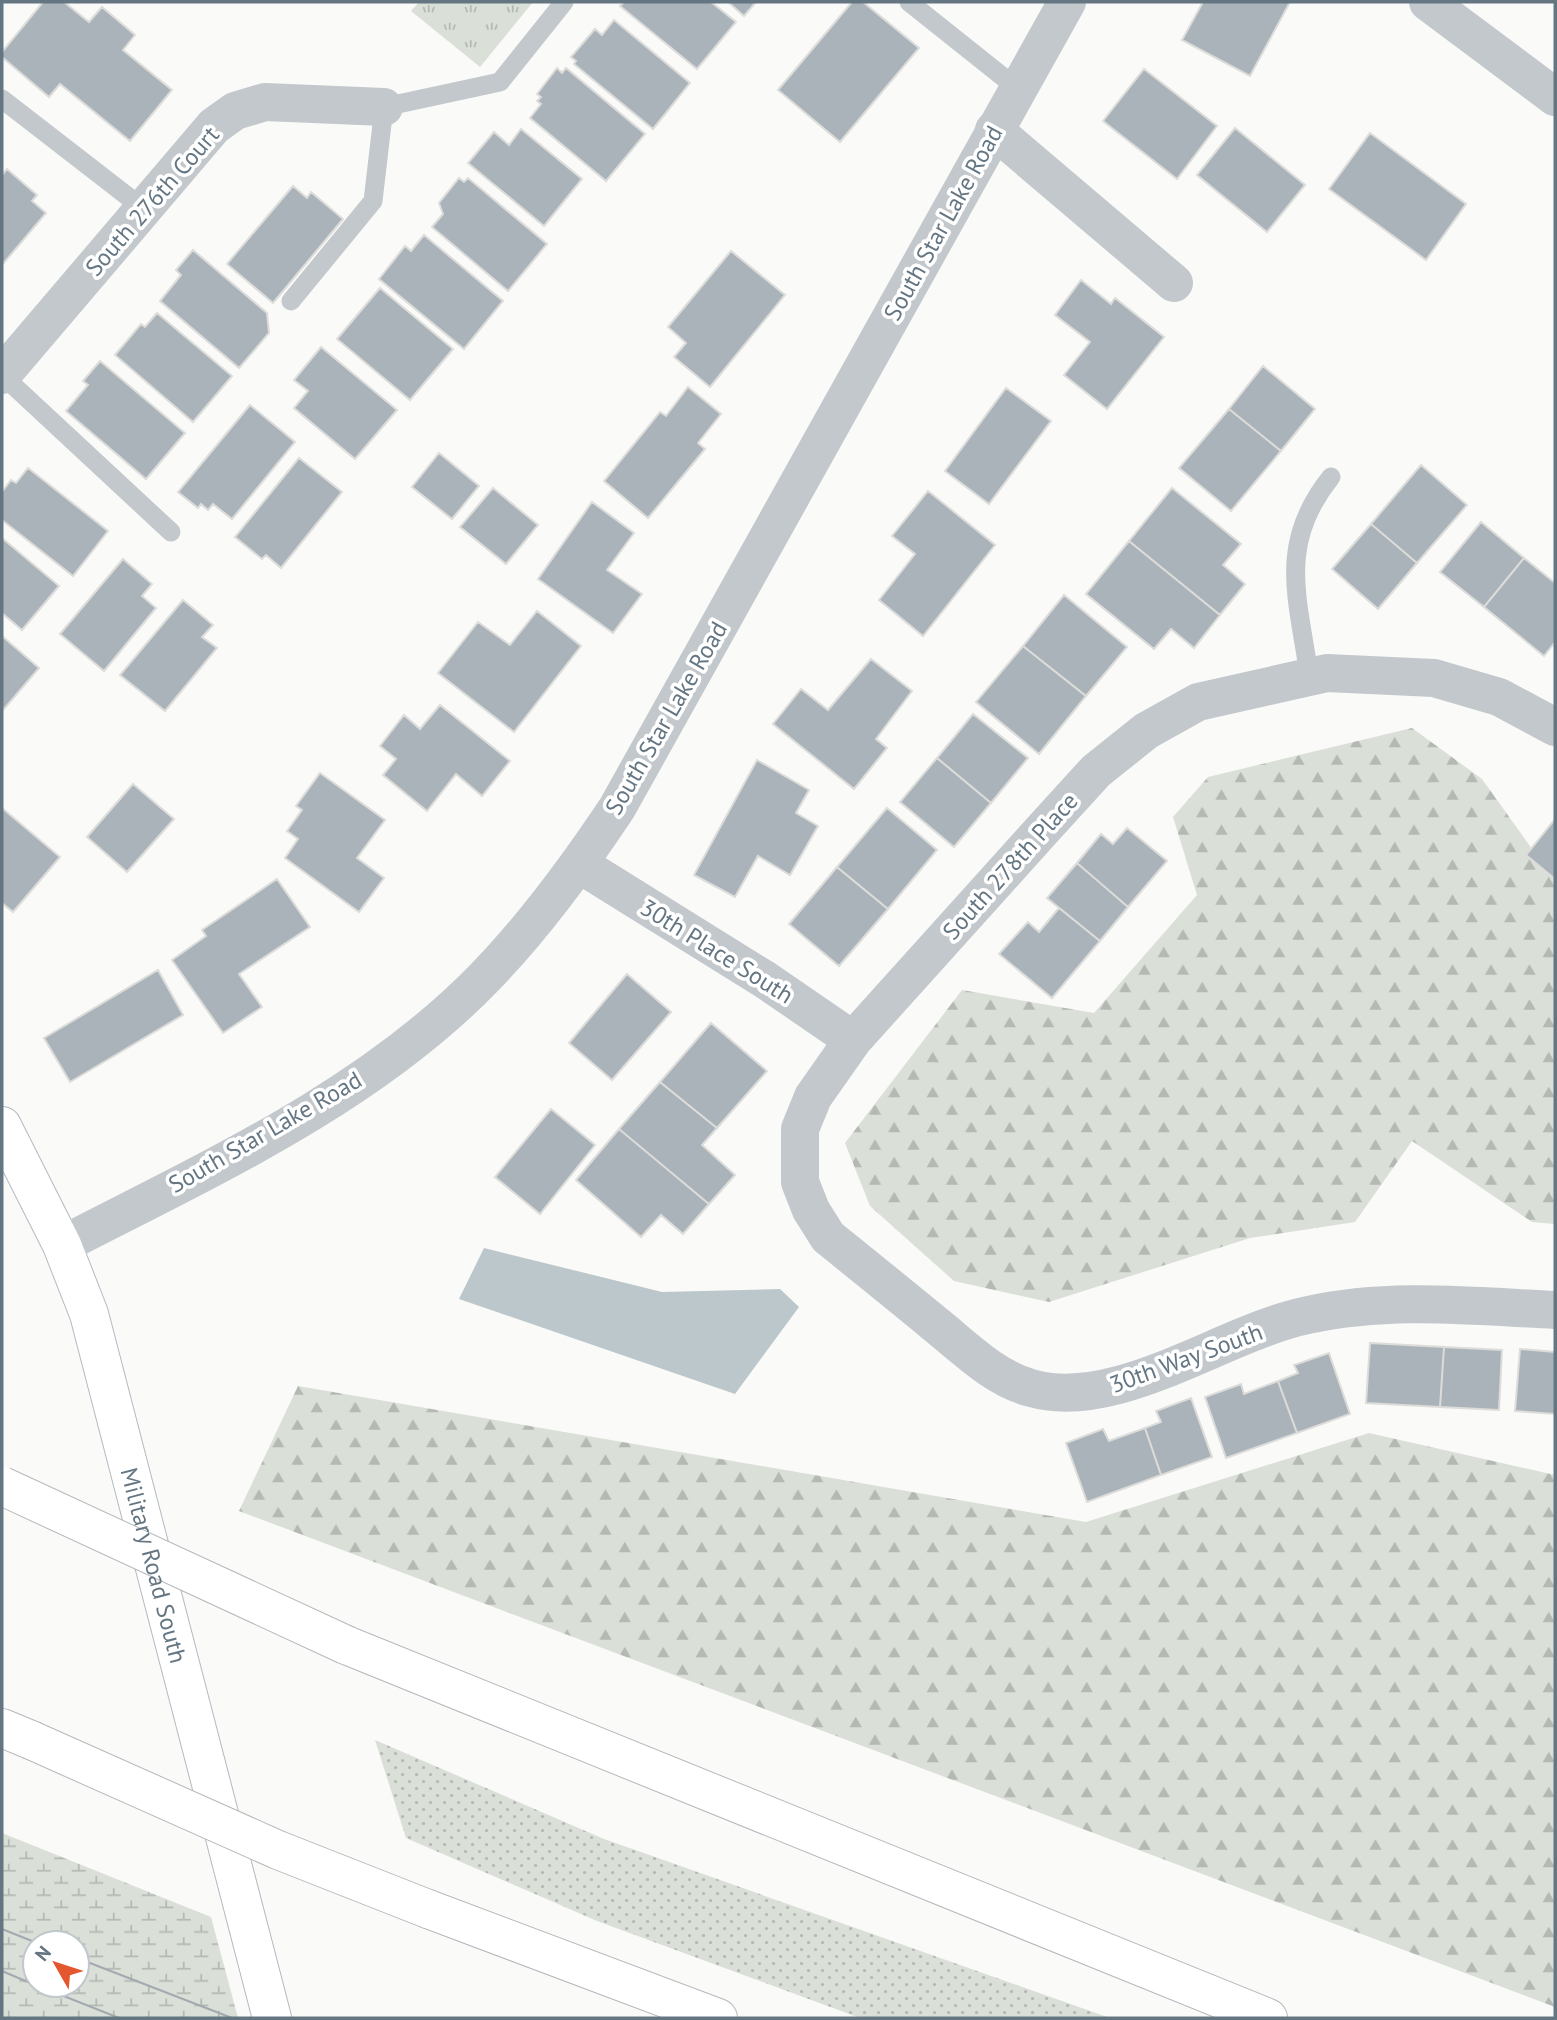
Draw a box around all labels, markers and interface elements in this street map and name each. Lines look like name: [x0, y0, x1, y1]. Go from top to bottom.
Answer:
street label: South 276th Court: [78, 120, 226, 282]
street label: South Star Lake Road: [877, 120, 1009, 326]
street label: South Star Lake Road: [598, 616, 734, 820]
street label: South 278th Place: [936, 786, 1084, 946]
street label: 30th Place South: [635, 892, 799, 1010]
street label: South Star Lake Road: [163, 1064, 367, 1200]
street label: 30th Way South: [1105, 1316, 1267, 1400]
street label: Military Road South: [114, 1464, 195, 1666]
north arrow: [21, 1929, 91, 1999]
text: N: [30, 1941, 56, 1966]

